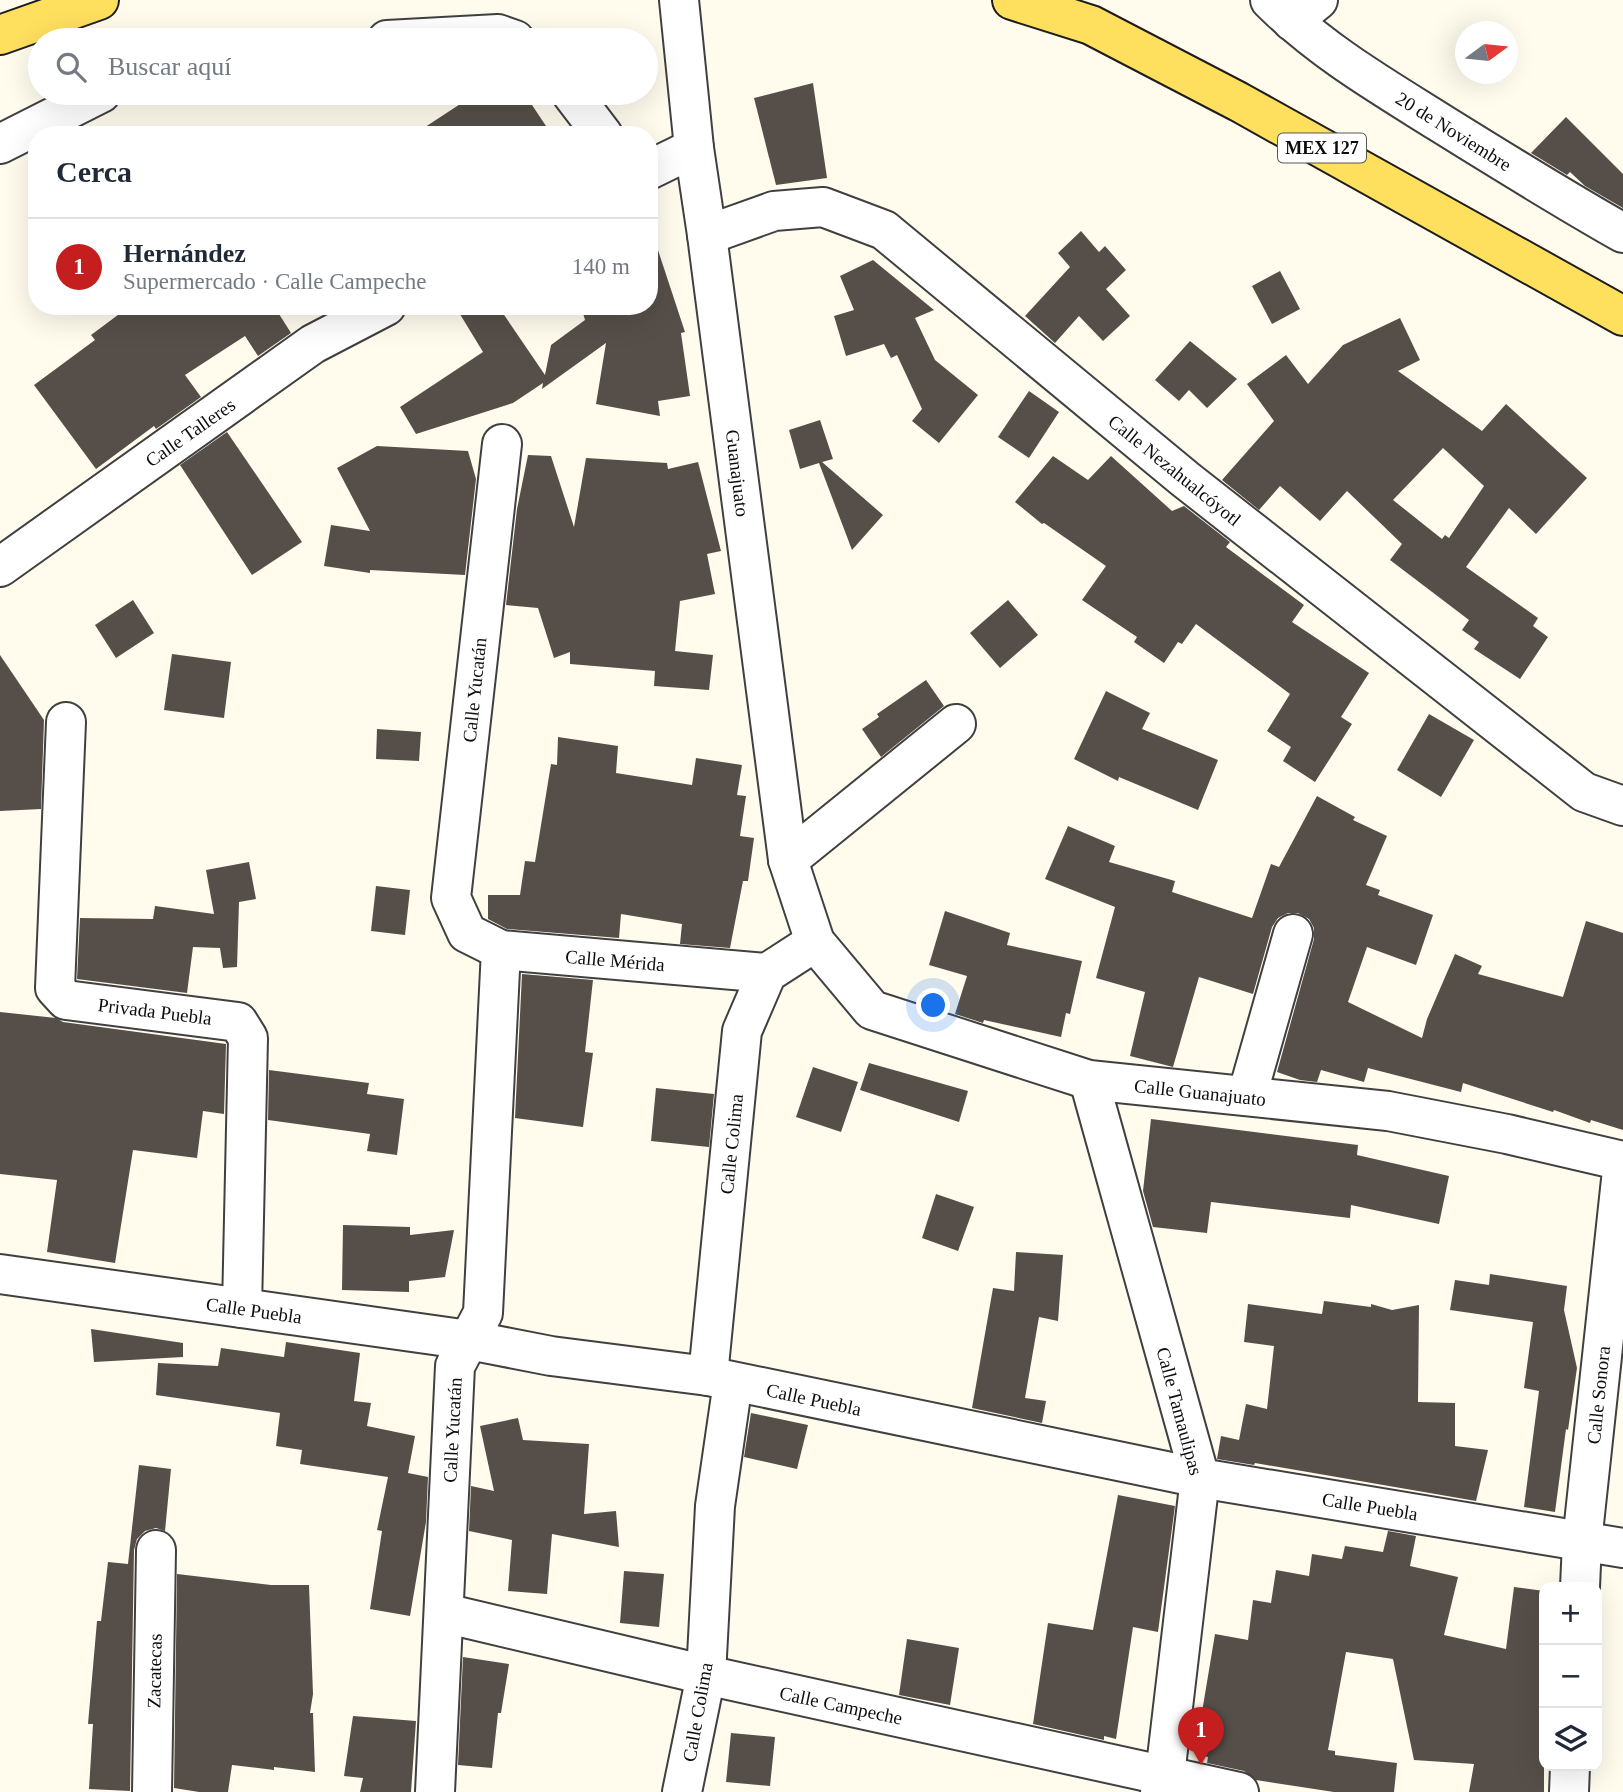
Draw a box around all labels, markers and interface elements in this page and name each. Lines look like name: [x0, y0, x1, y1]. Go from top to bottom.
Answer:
north arrow: [1455, 21, 1518, 84]
search box: [28, 28, 658, 105]
icon: search: [52, 48, 90, 86]
text: Buscar aquí: [108, 52, 231, 81]
street label: 20 de Noviembre: [1392, 88, 1515, 175]
road number: MEX 127: [1278, 134, 1366, 162]
text: Cerca: [56, 155, 132, 188]
text: Hernández: [123, 239, 246, 268]
text: 1: [73, 254, 85, 279]
text: 140 m: [572, 254, 630, 279]
text: Supermercado · Calle Campeche: [123, 269, 426, 294]
street label: Calle Talleres: [142, 394, 239, 471]
street label: Calle Nezahualcóyotl: [1104, 411, 1245, 530]
street label: Guanajuato: [722, 428, 753, 518]
street label: Calle Yucatán: [459, 636, 490, 744]
street label: Calle Mérida: [564, 946, 666, 975]
your location: [916, 988, 950, 1022]
street label: Privada Puebla: [97, 994, 214, 1029]
street label: Calle Guanajuato: [1133, 1075, 1267, 1110]
street label: Calle Colima: [716, 1092, 747, 1195]
street label: Calle Puebla: [205, 1293, 304, 1328]
street label: Calle Sonora: [1583, 1344, 1614, 1445]
street label: Calle Tamaulipas: [1152, 1345, 1207, 1478]
street label: Calle Yucatán: [439, 1376, 466, 1483]
street label: Calle Puebla: [764, 1379, 864, 1420]
street label: Calle Puebla: [1321, 1489, 1420, 1525]
map controls: [1539, 1582, 1602, 1771]
button: +: [1539, 1582, 1602, 1645]
street label: Zacatecas: [143, 1633, 166, 1709]
button: −: [1539, 1645, 1602, 1708]
street label: Calle Colima: [678, 1660, 717, 1764]
street label: Calle Campeche: [778, 1682, 904, 1729]
pin: 1: [1178, 1707, 1224, 1765]
button: layers: [1539, 1708, 1602, 1771]

